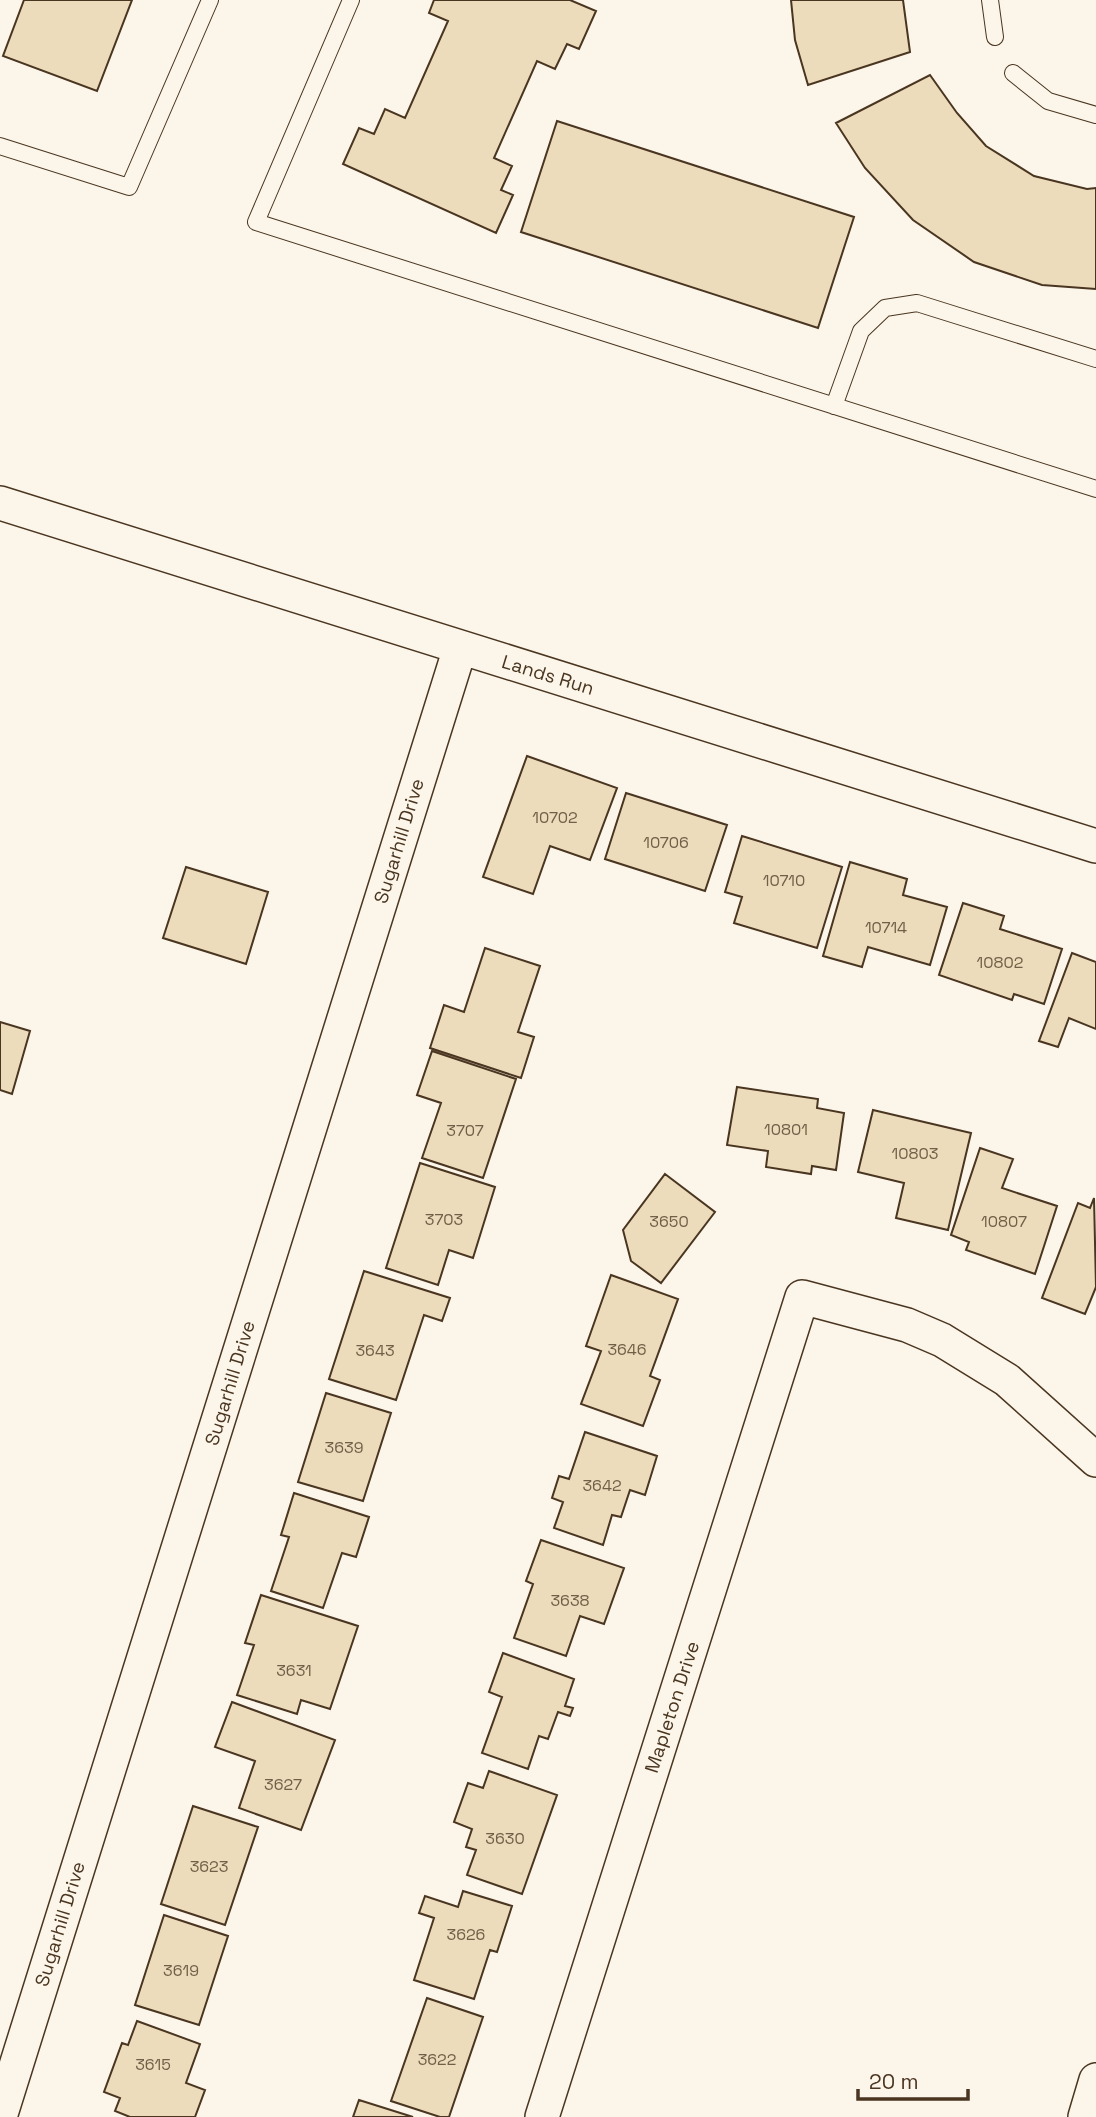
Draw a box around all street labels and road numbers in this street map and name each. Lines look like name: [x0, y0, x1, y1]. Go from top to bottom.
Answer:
street label: Lands Run: [499, 649, 597, 701]
street label: Sugarhill Drive: [368, 775, 430, 907]
street label: Sugarhill Drive: [199, 1317, 261, 1449]
street label: Mapleton Drive: [639, 1638, 705, 1776]
street label: Sugarhill Drive: [29, 1858, 91, 1990]

